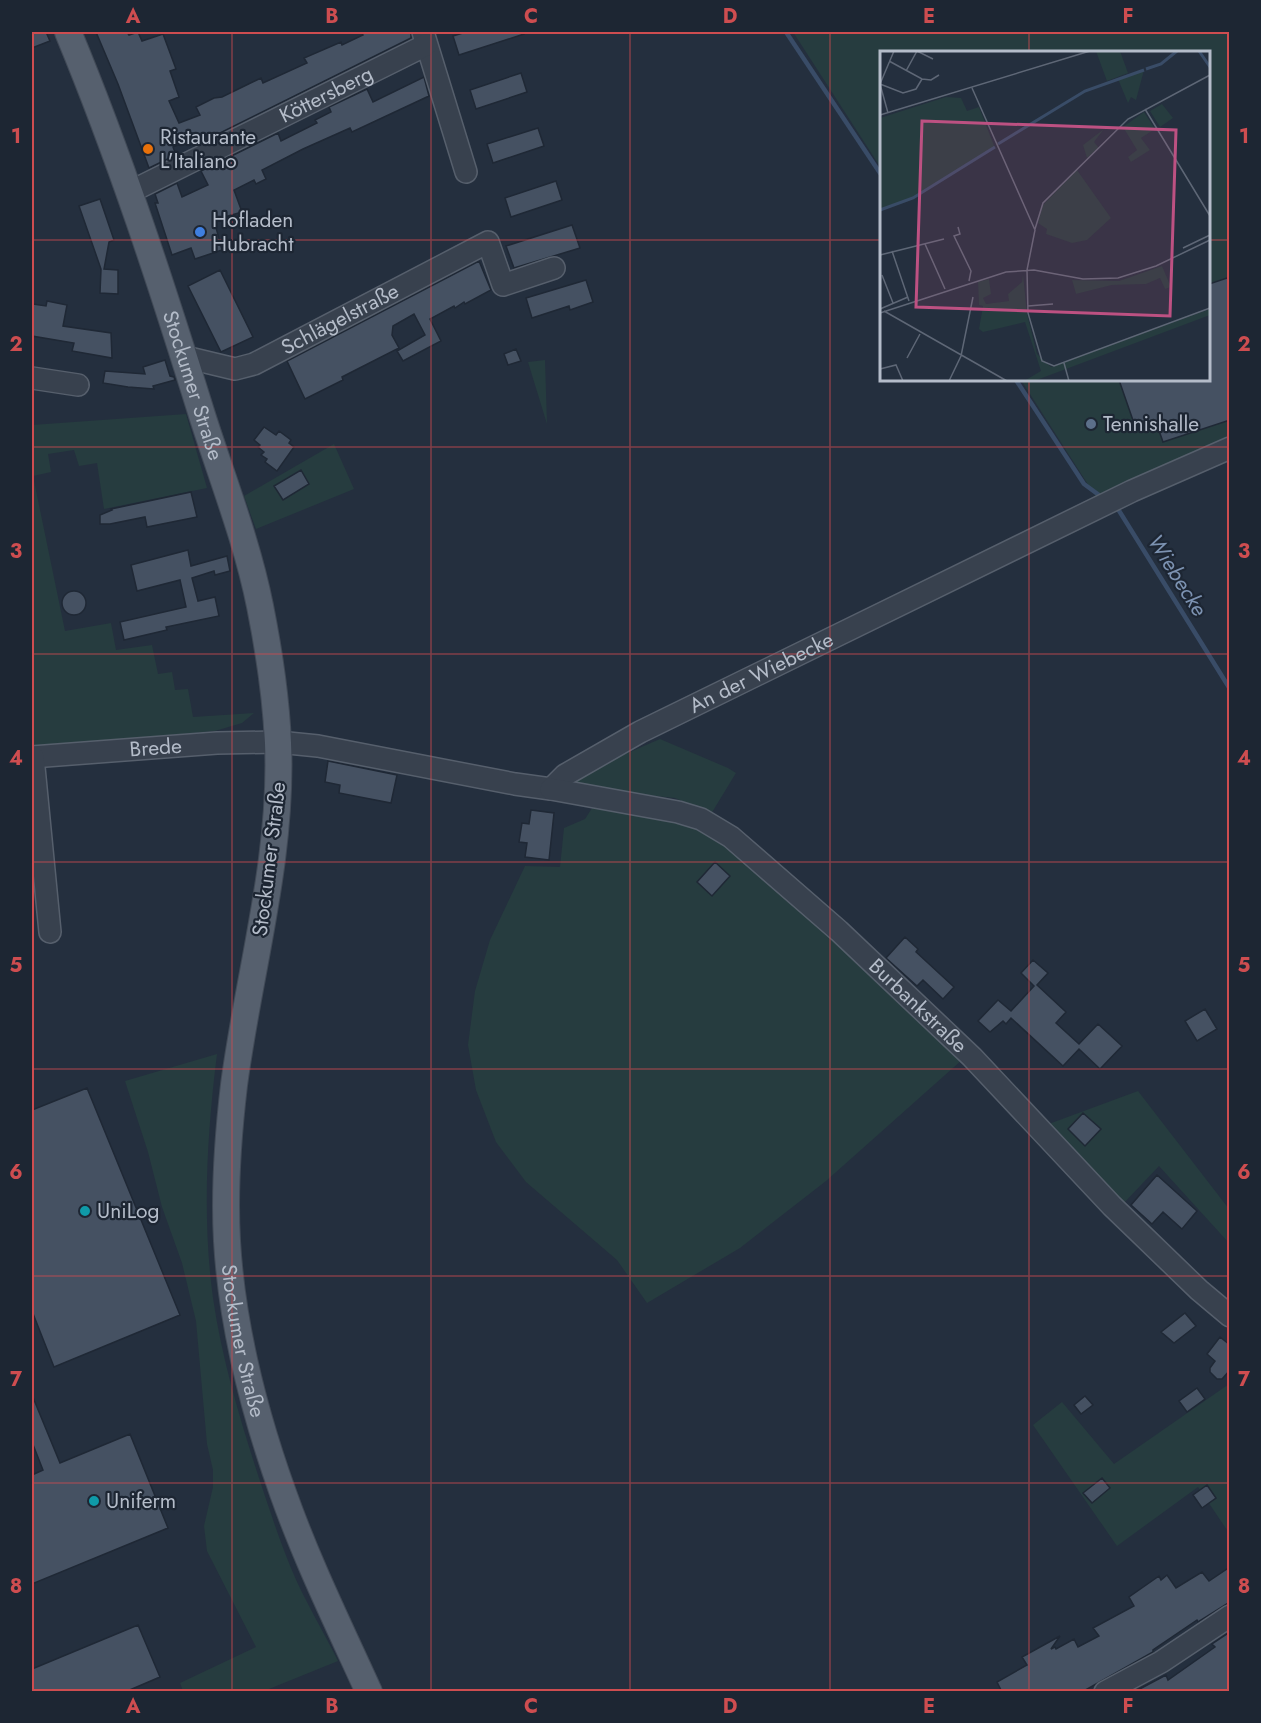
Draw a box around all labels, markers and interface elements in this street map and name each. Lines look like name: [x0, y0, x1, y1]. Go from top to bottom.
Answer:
text: A: [125, 2, 141, 31]
text: B: [325, 2, 339, 31]
text: C: [524, 2, 538, 31]
text: D: [723, 2, 737, 31]
text: E: [923, 2, 935, 31]
text: F: [1122, 2, 1134, 31]
inset map: [880, 51, 1210, 381]
street label: Köttersberg: [274, 59, 378, 130]
text: 1: [11, 122, 21, 151]
place label: Ristaurante L'Italiano: [160, 122, 256, 176]
text: 1: [1239, 122, 1249, 151]
marker: Ristaurante L'Italiano: [141, 142, 155, 156]
place label: Hofladen Hubracht: [212, 205, 293, 259]
marker: Hofladen Hubracht: [193, 225, 207, 239]
street label: Schlägelstraße: [276, 276, 404, 362]
street label: Stockumer Straße: [155, 307, 231, 464]
text: 2: [9, 330, 23, 359]
text: 2: [1237, 330, 1251, 359]
place label: Tennishalle: [1103, 409, 1199, 439]
marker: Tennishalle: [1084, 417, 1098, 431]
water label: Wiebecke: [1140, 528, 1216, 622]
text: 3: [10, 537, 22, 566]
text: 3: [1238, 537, 1250, 566]
street label: An der Wiebecke: [684, 624, 839, 721]
street label: Brede: [128, 731, 183, 765]
text: 4: [9, 744, 23, 773]
text: 4: [1237, 744, 1251, 773]
street label: Stockumer Straße: [245, 780, 293, 938]
text: 5: [10, 951, 23, 980]
text: 5: [1238, 951, 1251, 980]
street label: Burbankstraße: [862, 952, 974, 1060]
text: 6: [9, 1158, 23, 1187]
text: 6: [1237, 1158, 1251, 1187]
place label: UniLog: [97, 1196, 160, 1226]
marker: UniLog: [78, 1204, 92, 1218]
street label: Stockumer Straße: [214, 1263, 273, 1421]
text: 7: [10, 1365, 23, 1394]
text: 7: [1238, 1365, 1251, 1394]
place label: Uniferm: [106, 1486, 176, 1516]
marker: Uniferm: [87, 1494, 101, 1508]
text: 8: [10, 1572, 22, 1601]
text: 8: [1238, 1572, 1250, 1601]
text: A: [125, 1692, 141, 1721]
text: B: [325, 1692, 339, 1721]
text: C: [524, 1692, 538, 1721]
text: D: [723, 1692, 737, 1721]
text: E: [923, 1692, 935, 1721]
text: F: [1122, 1692, 1134, 1721]

